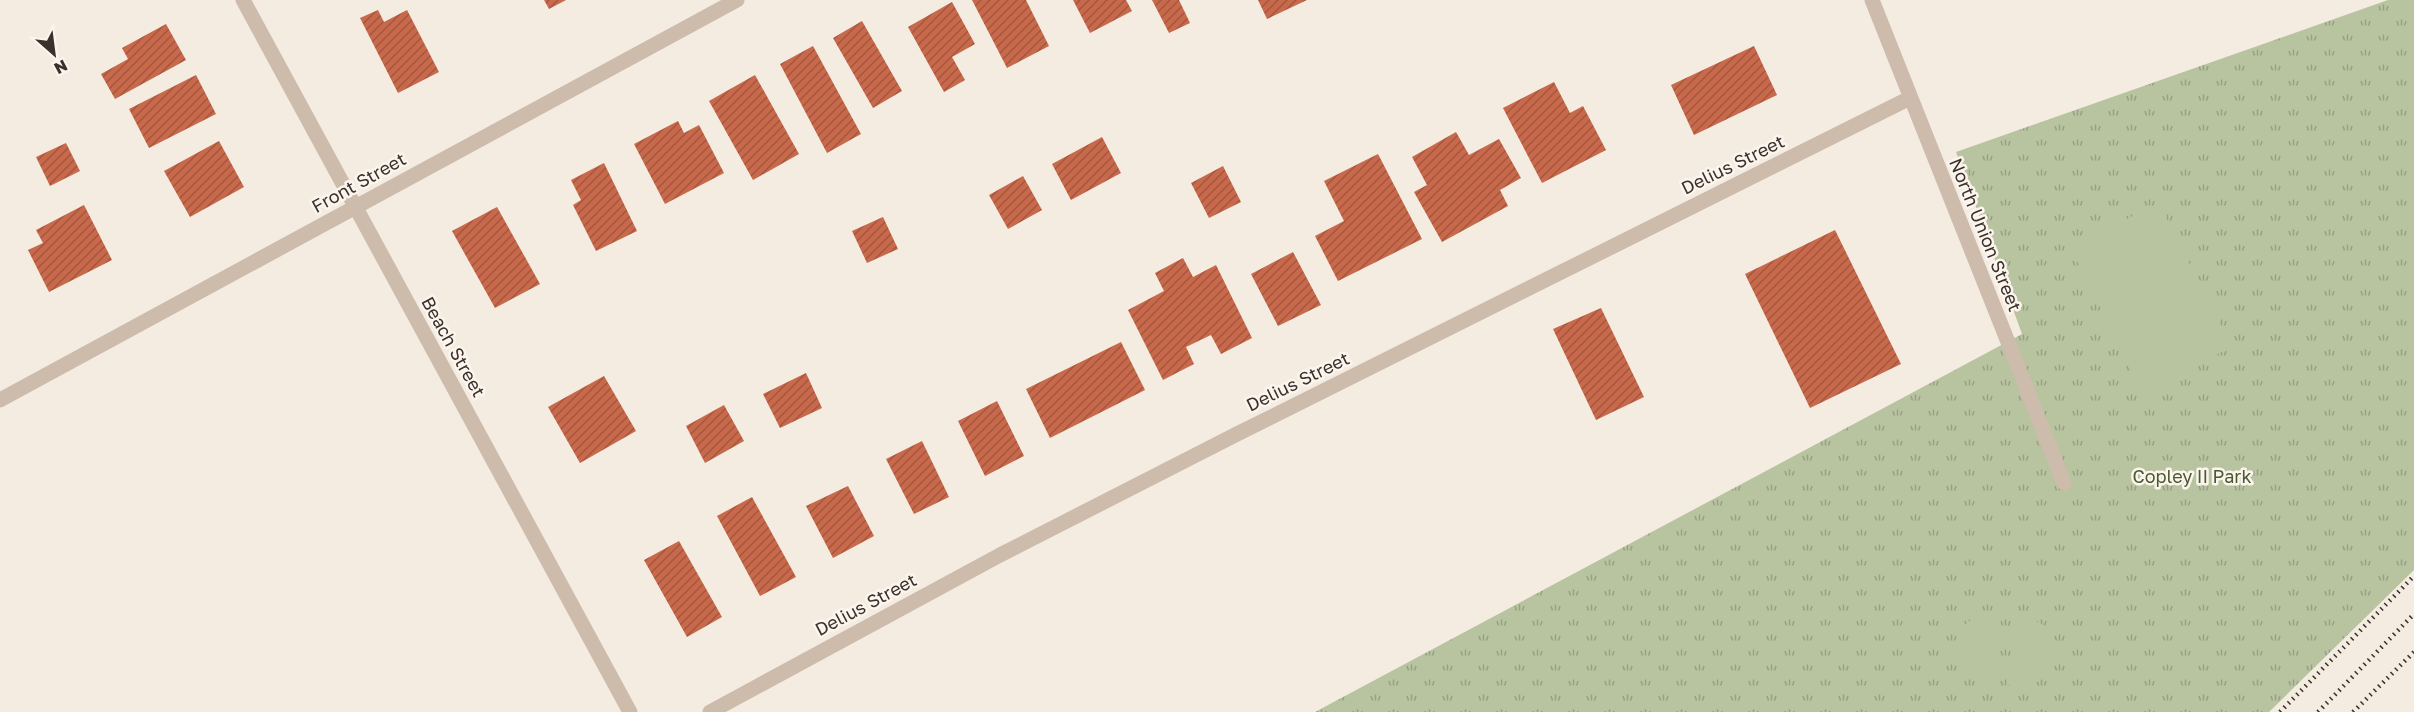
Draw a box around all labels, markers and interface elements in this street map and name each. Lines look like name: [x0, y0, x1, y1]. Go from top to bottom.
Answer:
north arrow: [24, 24, 84, 84]
text: N: [51, 56, 71, 79]
street label: Delius Street: [1677, 130, 1788, 199]
street label: Front Street: [308, 147, 409, 217]
street label: North Union Street: [1945, 155, 2027, 314]
street label: Beach Street: [417, 292, 490, 401]
street label: Delius Street: [1242, 347, 1353, 416]
park label: Copley II Park: [2132, 465, 2252, 487]
street label: Delius Street: [811, 568, 920, 640]

